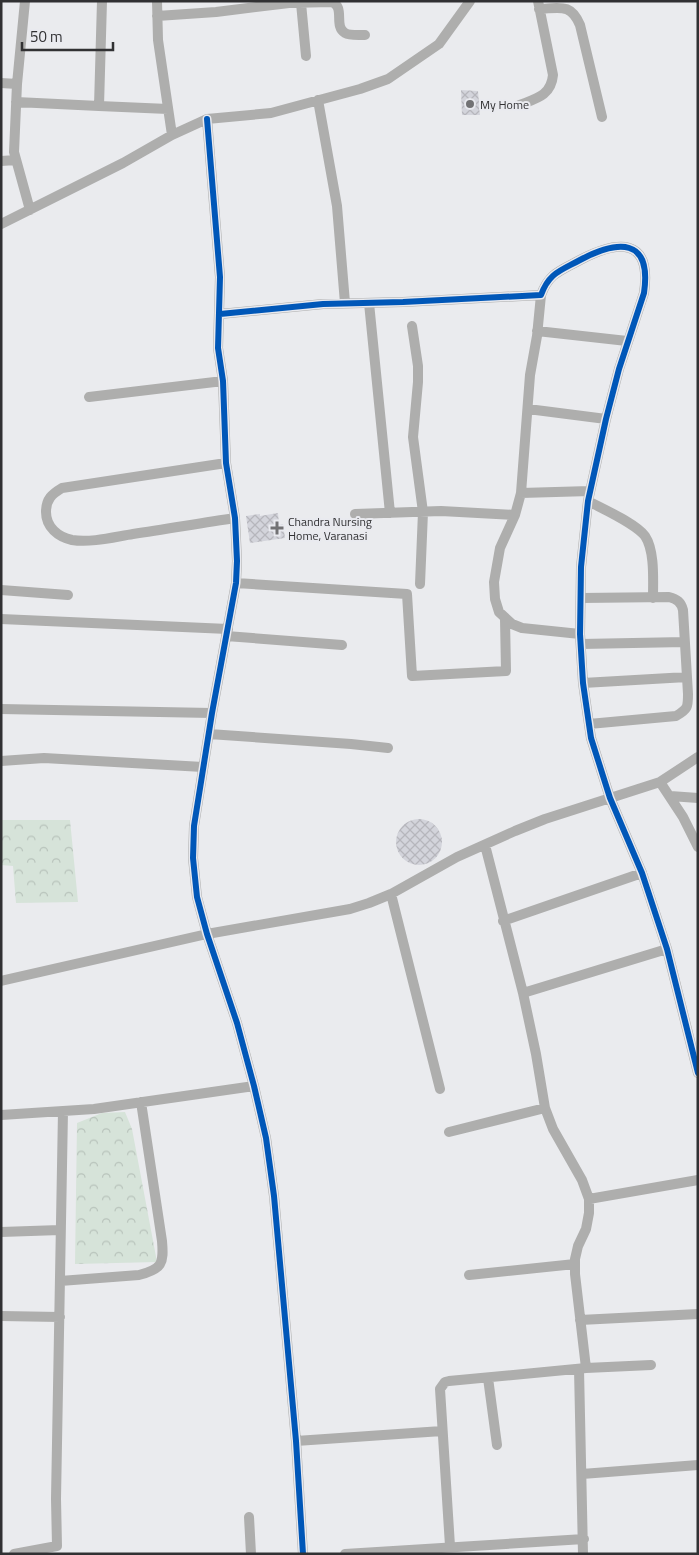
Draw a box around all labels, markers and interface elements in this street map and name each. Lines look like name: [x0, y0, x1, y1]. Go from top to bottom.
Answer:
scale bar: [22, 20, 114, 52]
text: 50 m: [30, 25, 63, 48]
place label: My Home: [480, 95, 529, 114]
marker: My Home: [464, 98, 476, 110]
place label: Chandra Nursing Home, Varanasi: [288, 512, 372, 545]
marker: Chandra Nursing Home, Varanasi: [270, 521, 284, 535]

